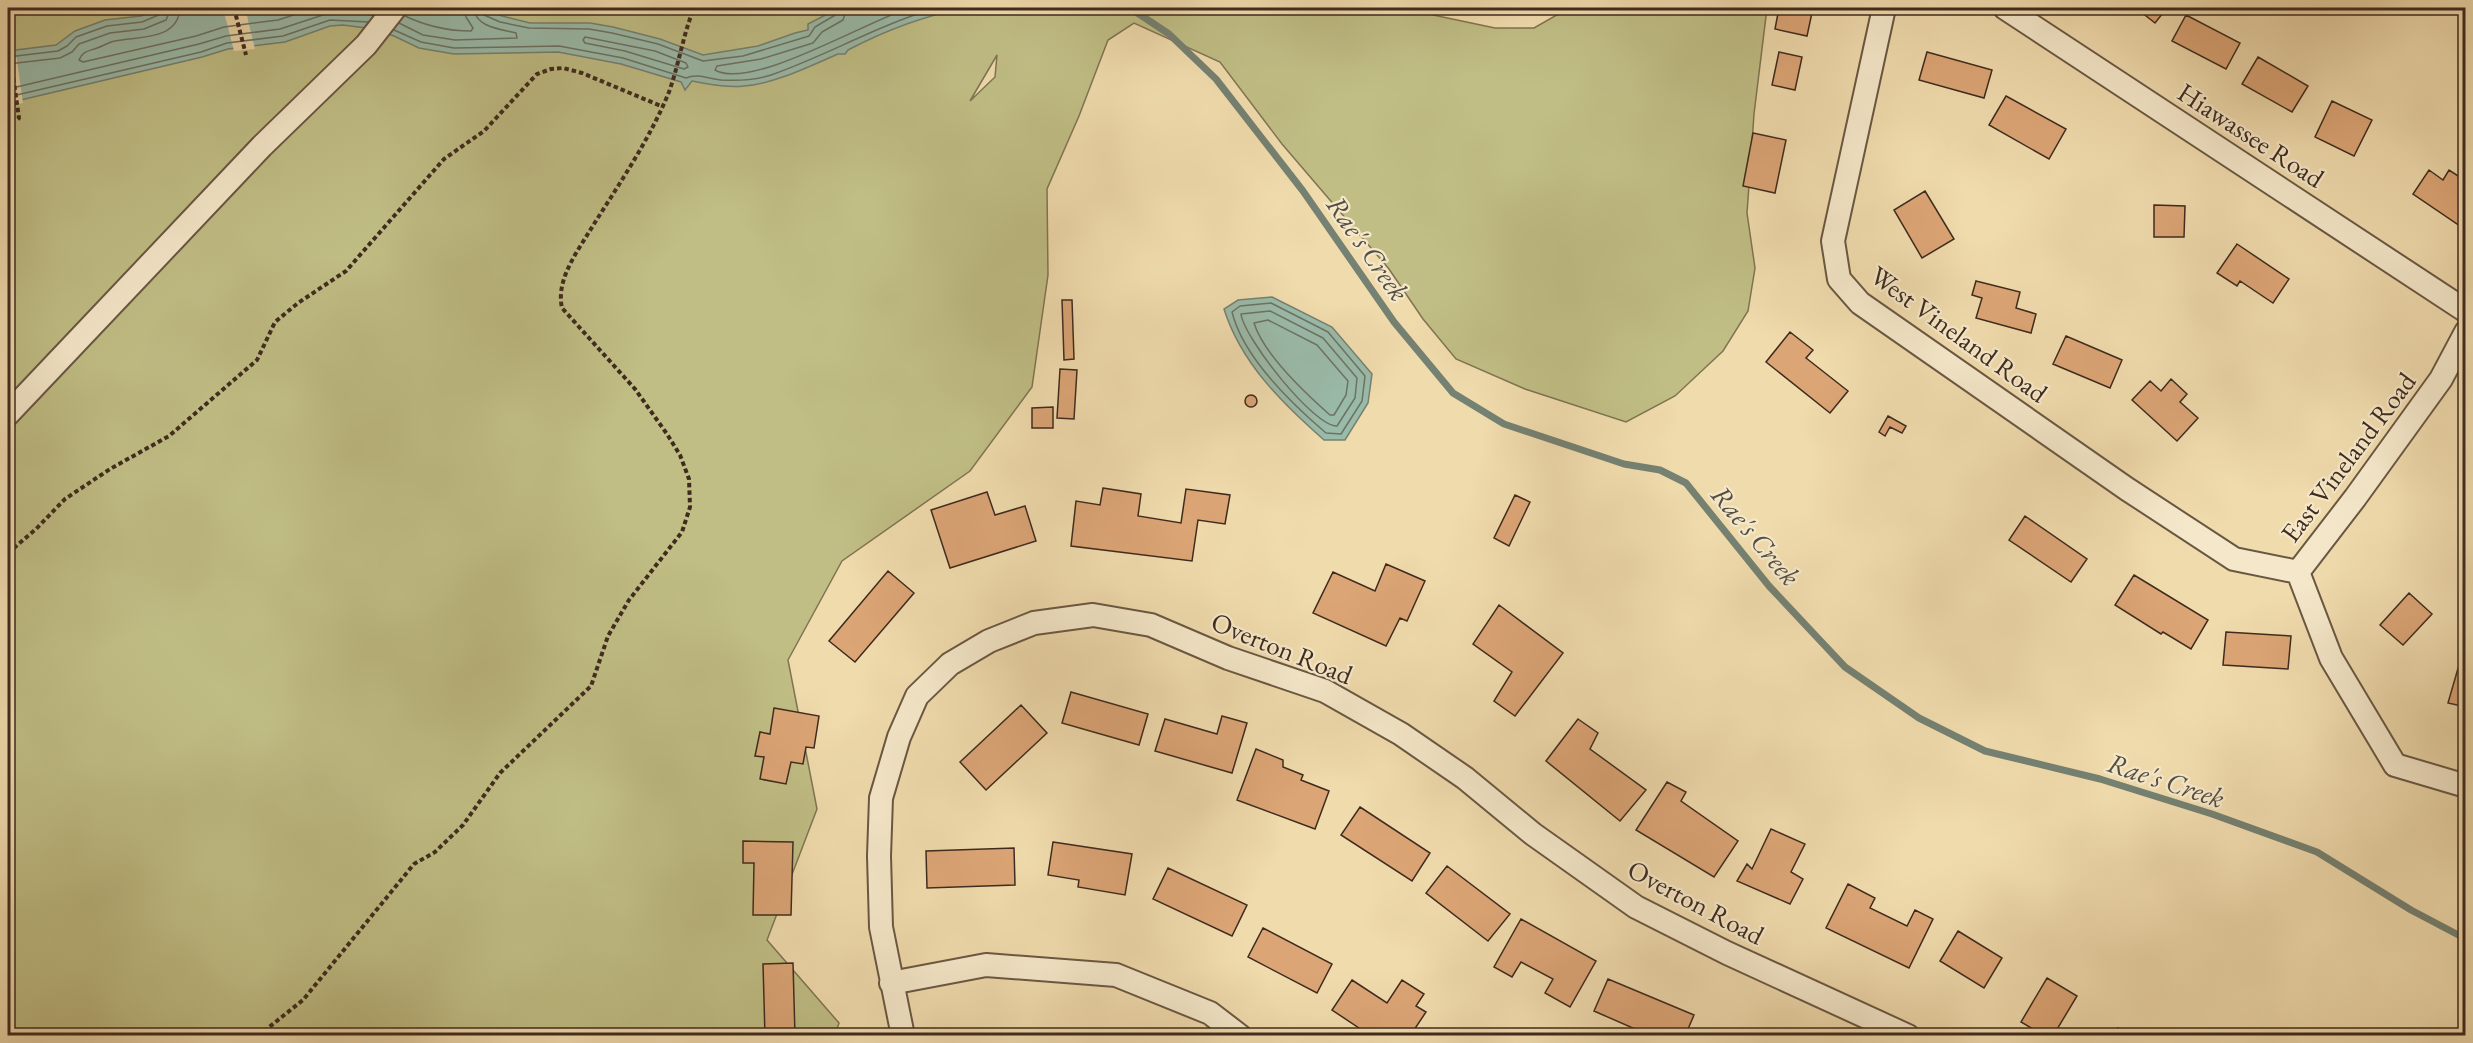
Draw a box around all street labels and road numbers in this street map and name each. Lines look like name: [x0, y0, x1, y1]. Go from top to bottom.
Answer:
street label: Hiawassee Road: [2171, 75, 2331, 196]
street label: West Vineland Road: [1863, 258, 2055, 410]
street label: East Vineland Road: [2273, 365, 2424, 549]
street label: Overton Road: [1206, 604, 1358, 692]
street label: Overton Road: [1622, 851, 1770, 953]

